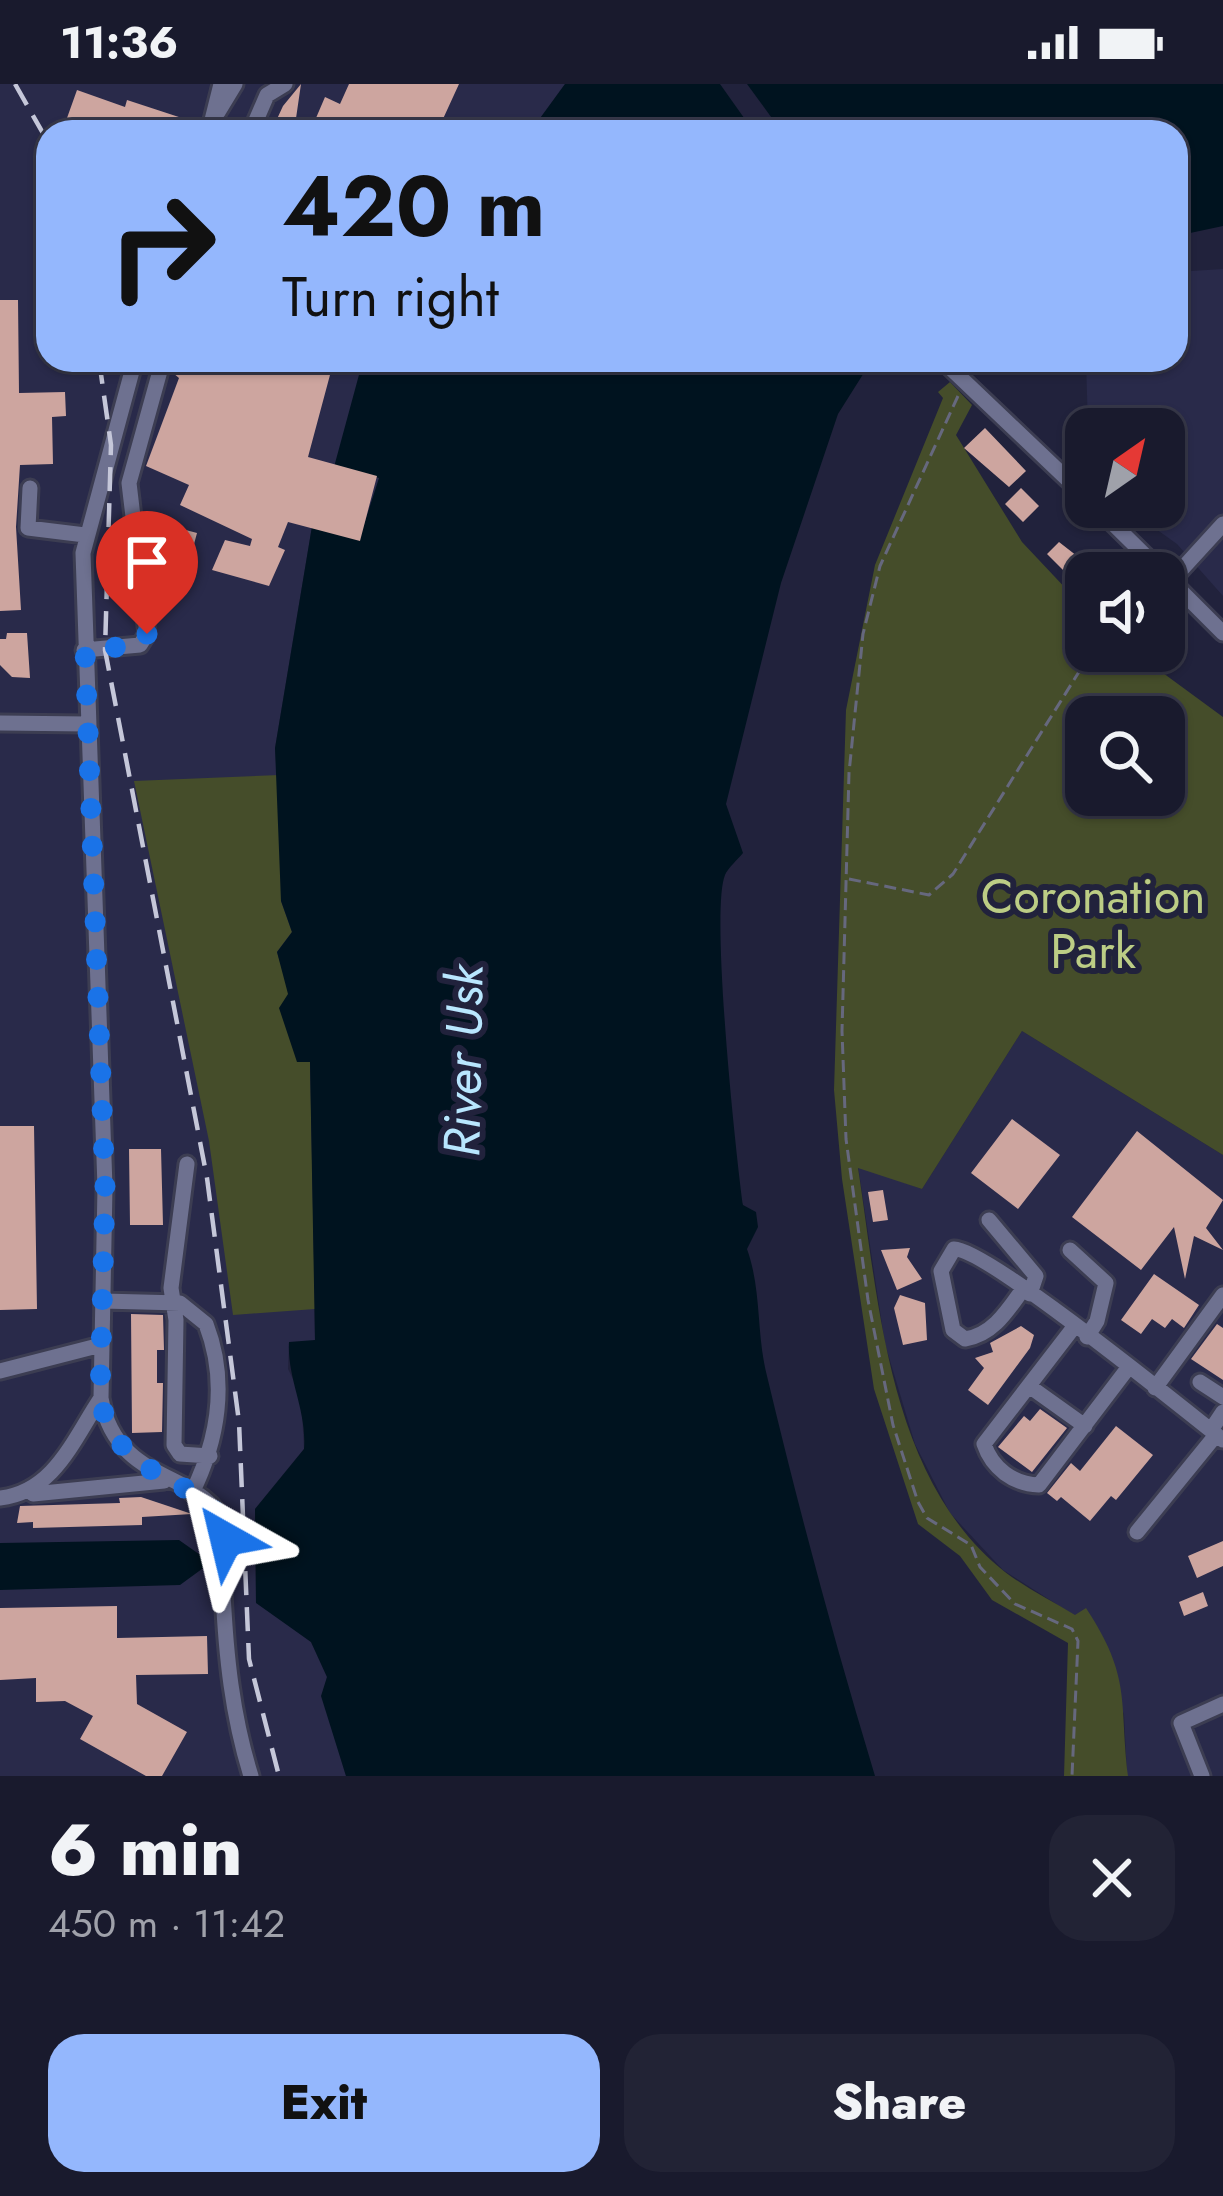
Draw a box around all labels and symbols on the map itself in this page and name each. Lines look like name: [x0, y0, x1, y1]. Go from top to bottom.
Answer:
north arrow: [1065, 408, 1185, 528]
pin: [96, 511, 198, 634]
park label: Coronation Park: [981, 862, 1205, 986]
water label: River Usk: [424, 962, 502, 1158]
position arrow: [163, 1476, 289, 1602]

